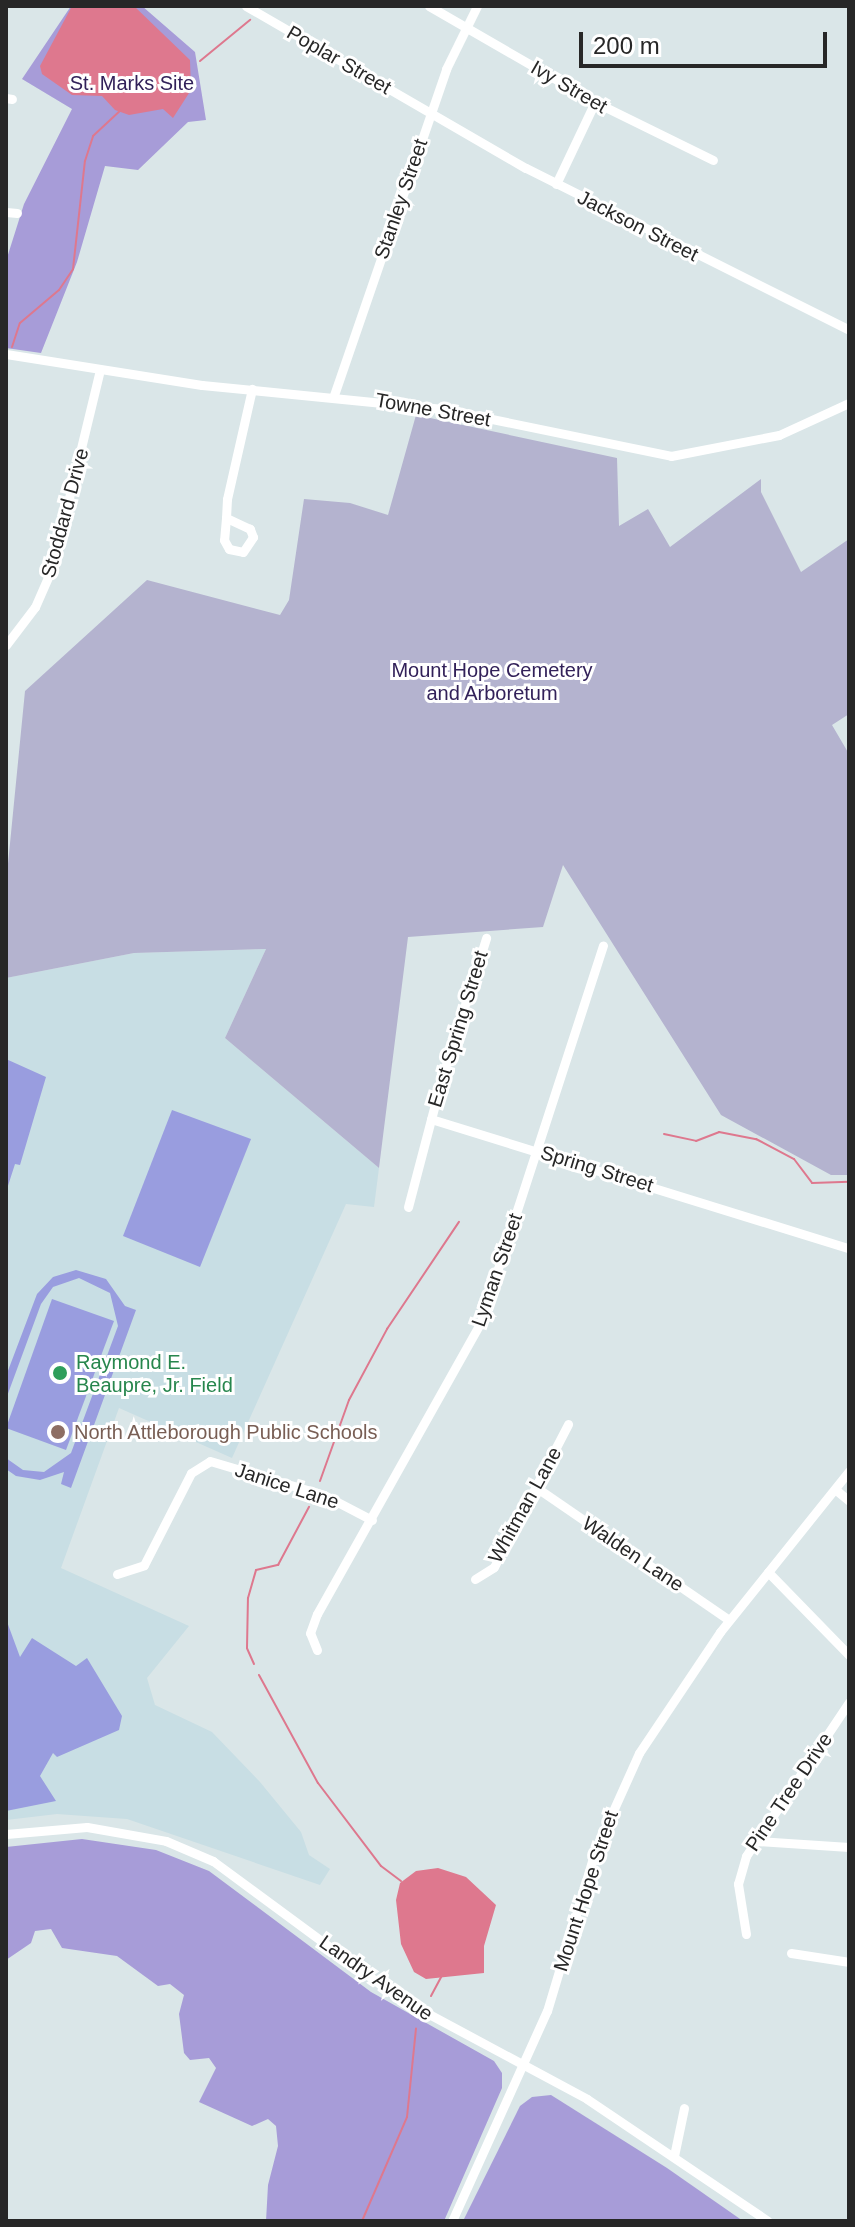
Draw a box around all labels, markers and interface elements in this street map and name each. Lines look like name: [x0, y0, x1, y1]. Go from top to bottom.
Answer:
scale bar: [583, 16, 831, 66]
street label: Poplar Street: [282, 20, 396, 100]
text: 200 m: [593, 32, 660, 59]
street label: Ivy Street: [526, 55, 612, 119]
park label: St. Marks Site: [70, 71, 194, 95]
street label: Stanley Street: [369, 136, 433, 262]
street label: Jackson Street: [574, 185, 702, 267]
street label: Towne Street: [373, 388, 493, 432]
street label: Stoddard Drive: [36, 445, 94, 581]
park label: Mount Hope Cemetery and Arboretum: [391, 658, 593, 705]
street label: East Spring Street: [423, 948, 493, 1110]
street label: Spring Street: [538, 1140, 656, 1198]
street label: Lyman Street: [466, 1210, 528, 1330]
place label: Raymond E. Beaupre, Jr. Field: [76, 1350, 233, 1397]
marker: Raymond E. Beaupre, Jr. Field: [51, 1364, 69, 1382]
place label: North Attleborough Public Schools: [74, 1420, 379, 1444]
marker: North Attleborough Public Schools: [49, 1423, 67, 1441]
street label: Whitman Lane: [483, 1443, 567, 1567]
street label: Janice Lane: [232, 1458, 342, 1514]
street label: Walden Lane: [578, 1511, 688, 1597]
street label: Pine Tree Drive: [740, 1728, 838, 1856]
street label: Mount Hope Street: [549, 1807, 623, 1975]
street label: Landry Avenue: [314, 1930, 438, 2026]

